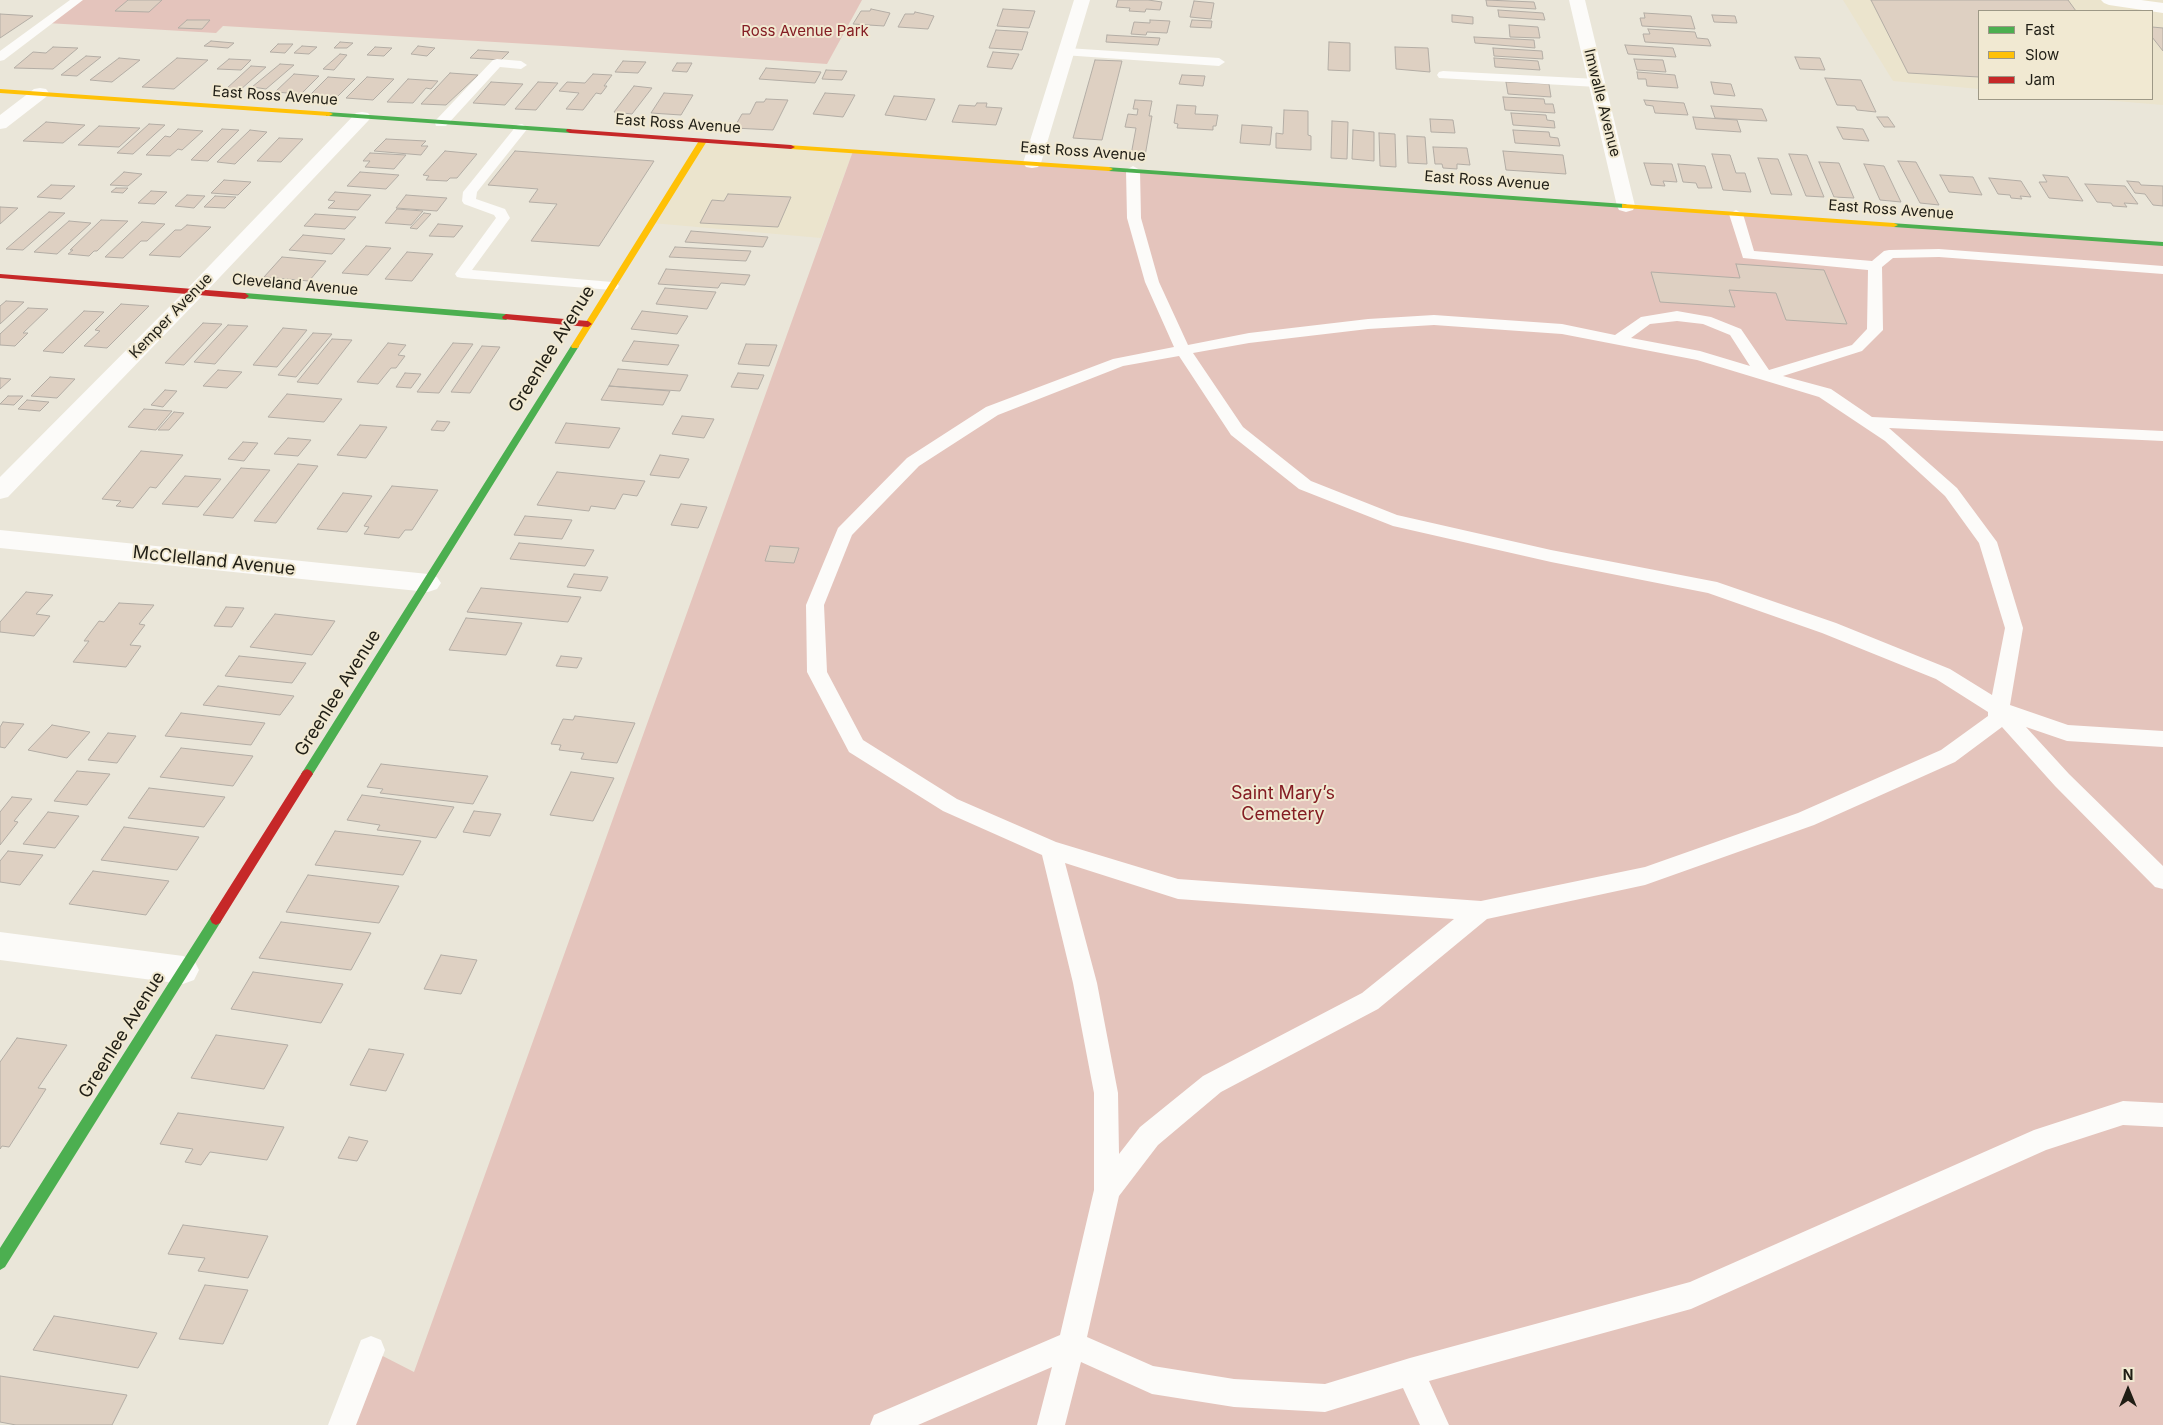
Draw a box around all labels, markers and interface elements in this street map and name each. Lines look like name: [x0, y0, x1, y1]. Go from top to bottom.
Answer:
legend: [1978, 10, 2153, 100]
text: Fast: [2025, 20, 2055, 39]
park label: Ross Avenue Park: [741, 22, 869, 40]
text: Slow: [2025, 45, 2059, 64]
street label: Imwalle Avenue: [1580, 47, 1624, 159]
text: Jam: [2025, 70, 2055, 89]
street label: East Ross Avenue: [212, 83, 338, 109]
street label: East Ross Avenue: [615, 111, 741, 137]
street label: East Ross Avenue: [1020, 139, 1146, 165]
street label: East Ross Avenue: [1424, 168, 1550, 194]
street label: East Ross Avenue: [1828, 197, 1954, 223]
street label: Kemper Avenue: [126, 270, 216, 362]
street label: Cleveland Avenue: [231, 271, 359, 299]
street label: Greenlee Avenue: [504, 282, 600, 416]
street label: McClelland Avenue: [132, 542, 296, 580]
street label: Greenlee Avenue: [290, 626, 386, 760]
park label: Saint Mary’s Cemetery: [1231, 783, 1335, 826]
street label: Greenlee Avenue: [74, 968, 170, 1102]
north arrow: [2103, 1365, 2153, 1415]
text: N: [2123, 1366, 2133, 1383]

